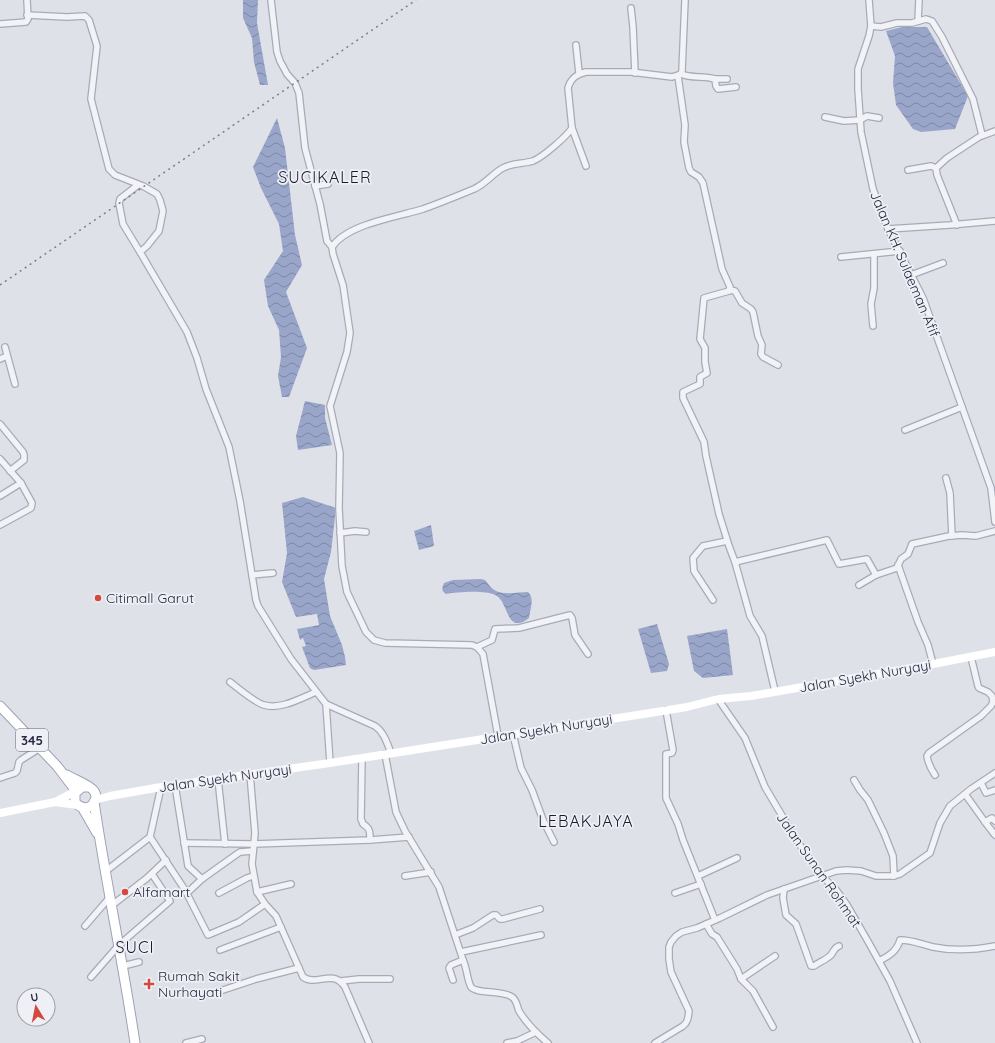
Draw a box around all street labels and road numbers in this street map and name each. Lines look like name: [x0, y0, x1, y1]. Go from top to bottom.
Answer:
street label: Jalan KH. Sulaeman Afif: [866, 188, 944, 340]
street label: Jalan Syekh Nuryayi: [798, 656, 932, 696]
street label: Jalan Syekh Nuryayi: [478, 710, 614, 748]
road number: 345: [16, 729, 48, 751]
street label: Jalan Syekh Nuryayi: [157, 760, 293, 796]
street label: Jalan Sunan Rohmat: [773, 809, 866, 931]

